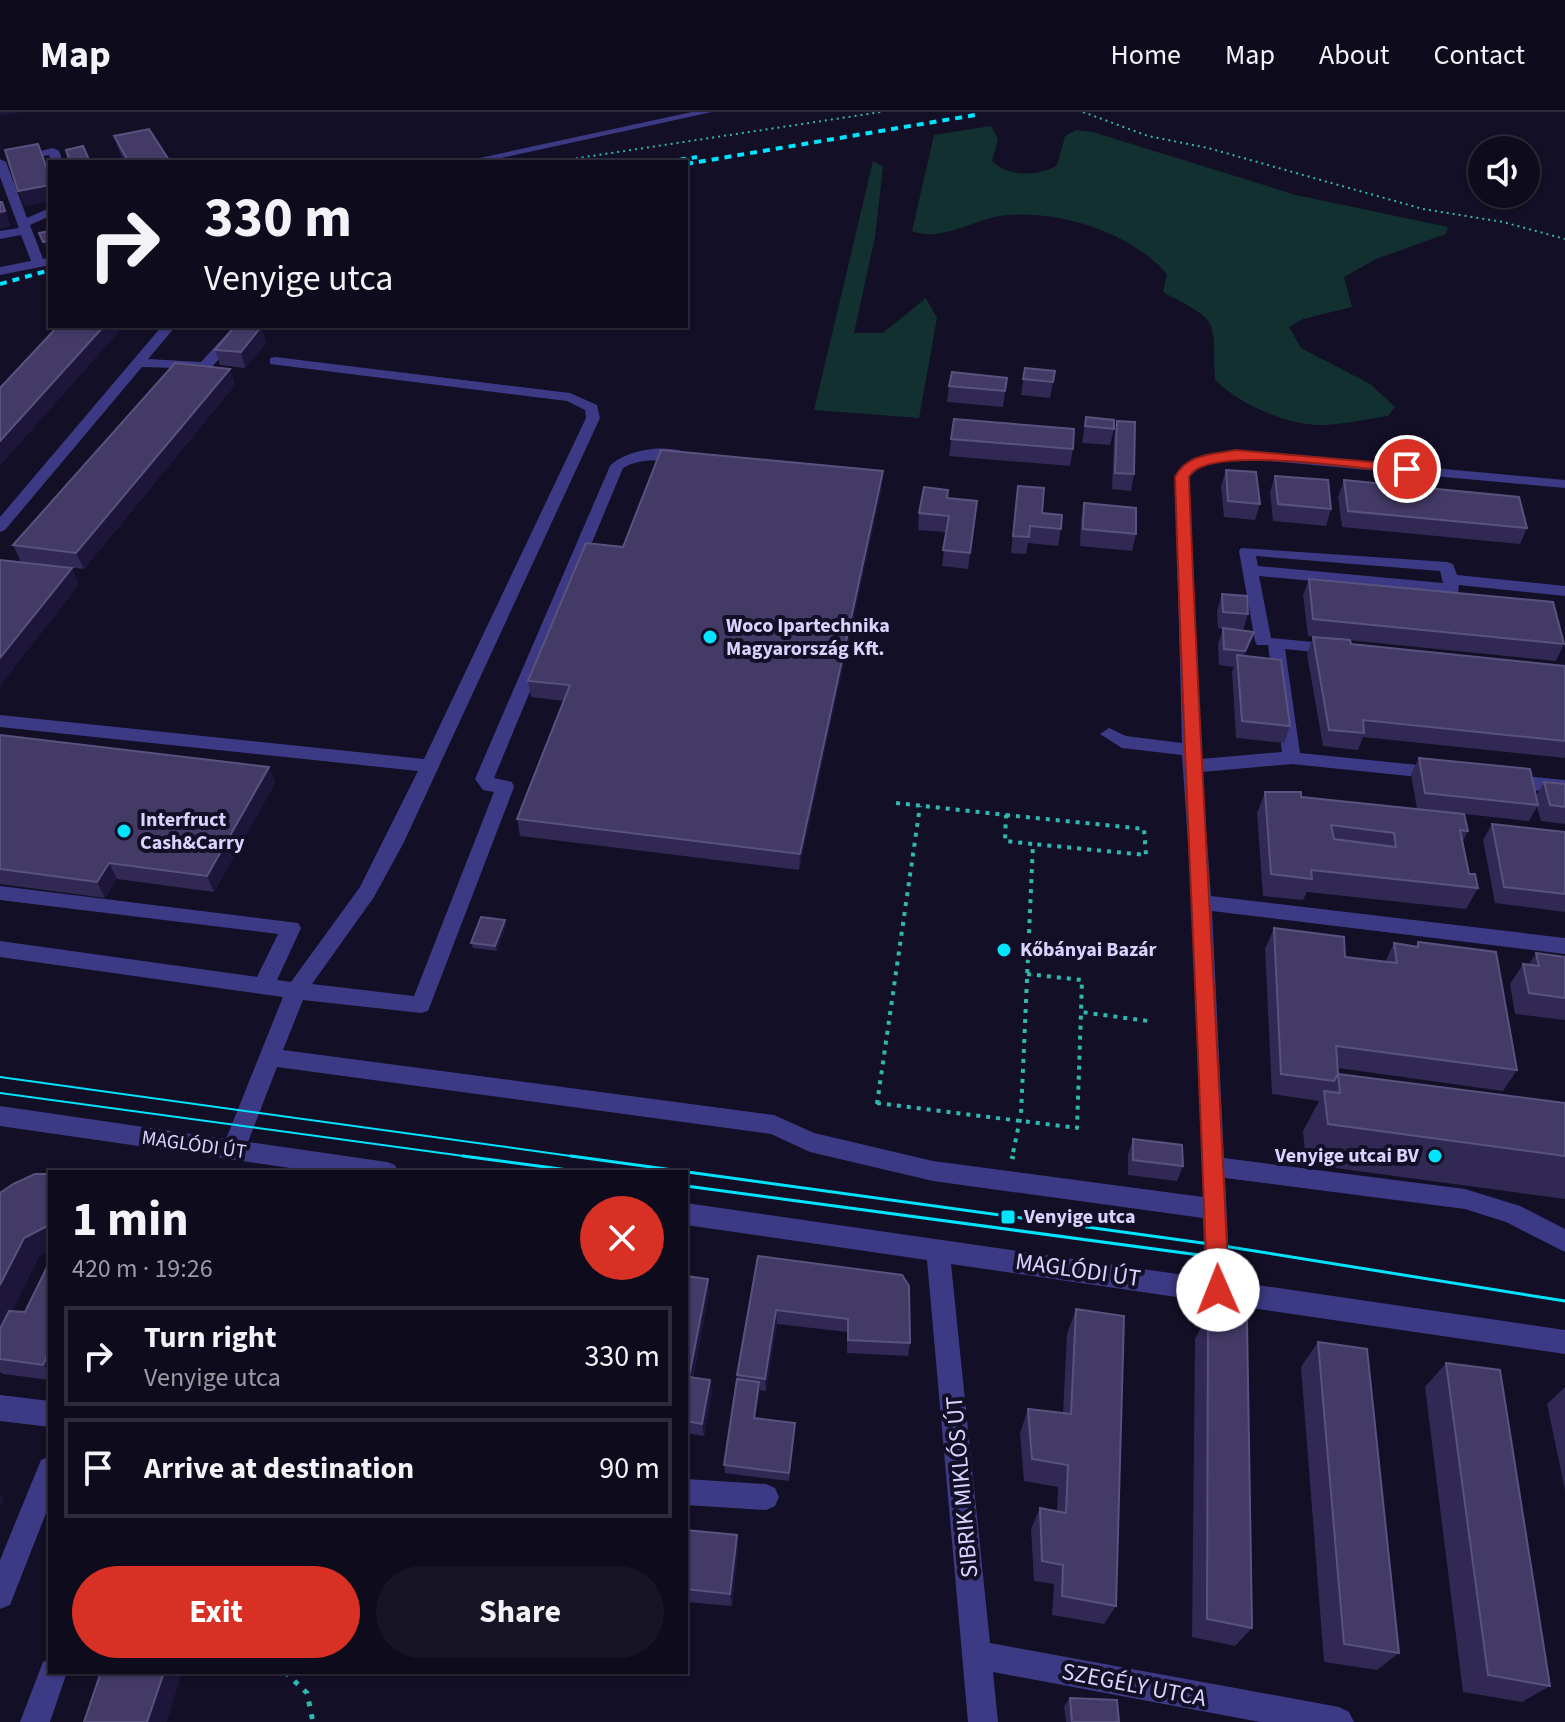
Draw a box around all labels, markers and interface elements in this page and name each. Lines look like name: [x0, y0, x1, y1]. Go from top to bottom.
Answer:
text: Map: [40, 28, 111, 82]
text: Home: [1110, 35, 1181, 75]
text: Map: [1225, 35, 1275, 75]
text: About: [1319, 35, 1390, 75]
text: Contact: [1434, 35, 1525, 75]
map controls: [1468, 136, 1540, 208]
button: sound: [1468, 136, 1540, 208]
text: 330 m: [204, 179, 352, 258]
icon: right: [72, 192, 176, 296]
text: Venyige utca: [204, 253, 393, 304]
pin: [1373, 435, 1441, 503]
icon: arrive: [1385, 447, 1429, 491]
place label: Woco Ipartechnika Magyarország Kft.: [726, 612, 890, 663]
marker: Woco Ipartechnika Magyarország Kft.: [701, 628, 719, 646]
place label: Interfruct Cash&Carry: [140, 806, 245, 857]
marker: Interfruct Cash&Carry: [115, 822, 133, 840]
place label: Kőbányai Bazár: [1020, 936, 1156, 964]
marker: Kőbányai Bazár: [995, 941, 1013, 959]
street label: MAGLÓDI ÚT: [140, 1124, 248, 1166]
place label: Venyige utcai BV: [1274, 1142, 1420, 1170]
marker: Venyige utcai BV: [1426, 1147, 1444, 1165]
text: 1 min: [72, 1186, 189, 1254]
button: close: [580, 1196, 664, 1280]
place label: Venyige utca: [1023, 1203, 1136, 1231]
marker: Venyige utca: [999, 1208, 1017, 1226]
street label: MAGLÓDI ÚT: [1013, 1244, 1143, 1296]
position arrow: [1176, 1248, 1260, 1332]
text: 420 m · 19:26: [72, 1250, 213, 1287]
text: Turn right: [144, 1316, 276, 1359]
icon: right: [76, 1334, 120, 1378]
text: 330 m: [584, 1335, 660, 1378]
text: Venyige utca: [144, 1359, 281, 1396]
street label: SIBRIK MIKLÓS ÚT: [937, 1394, 987, 1579]
icon: arrive: [76, 1446, 120, 1490]
text: Arrive at destination: [144, 1447, 414, 1490]
text: 90 m: [599, 1447, 660, 1490]
button: Exit: [72, 1566, 360, 1658]
button: Share: [376, 1566, 664, 1658]
street label: SZEGÉLY UTCA: [1059, 1654, 1209, 1716]

